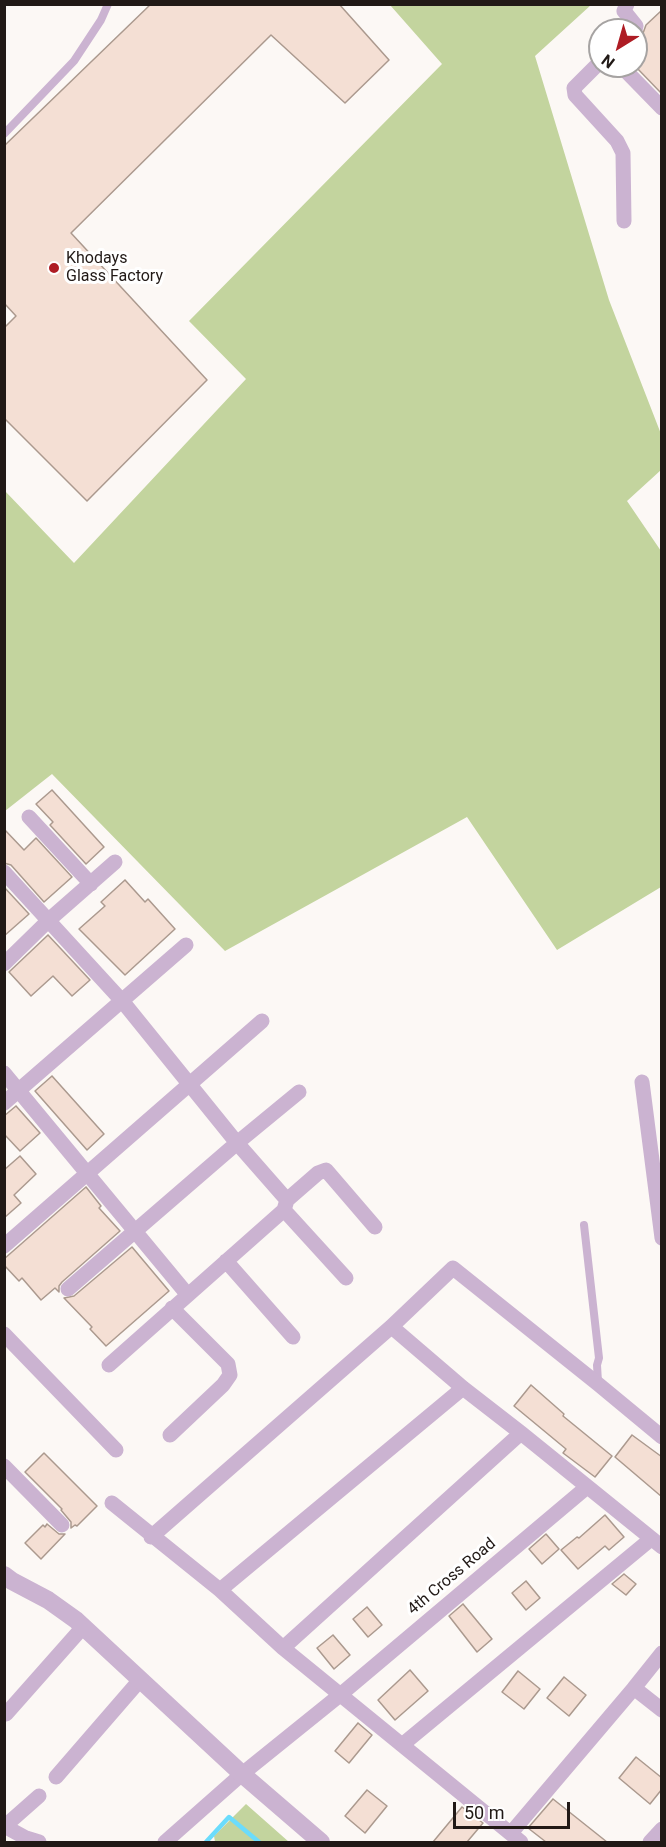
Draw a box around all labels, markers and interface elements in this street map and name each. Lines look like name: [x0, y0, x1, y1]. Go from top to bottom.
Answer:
north arrow: [588, 18, 648, 78]
text: N: [598, 50, 618, 72]
place label: Khodays Glass Factory: [66, 249, 163, 287]
marker: Khodays Glass Factory: [47, 261, 61, 275]
street label: 4th Cross Road: [404, 1535, 500, 1619]
scale bar: [456, 1790, 573, 1828]
text: 50 m: [464, 1802, 504, 1823]

